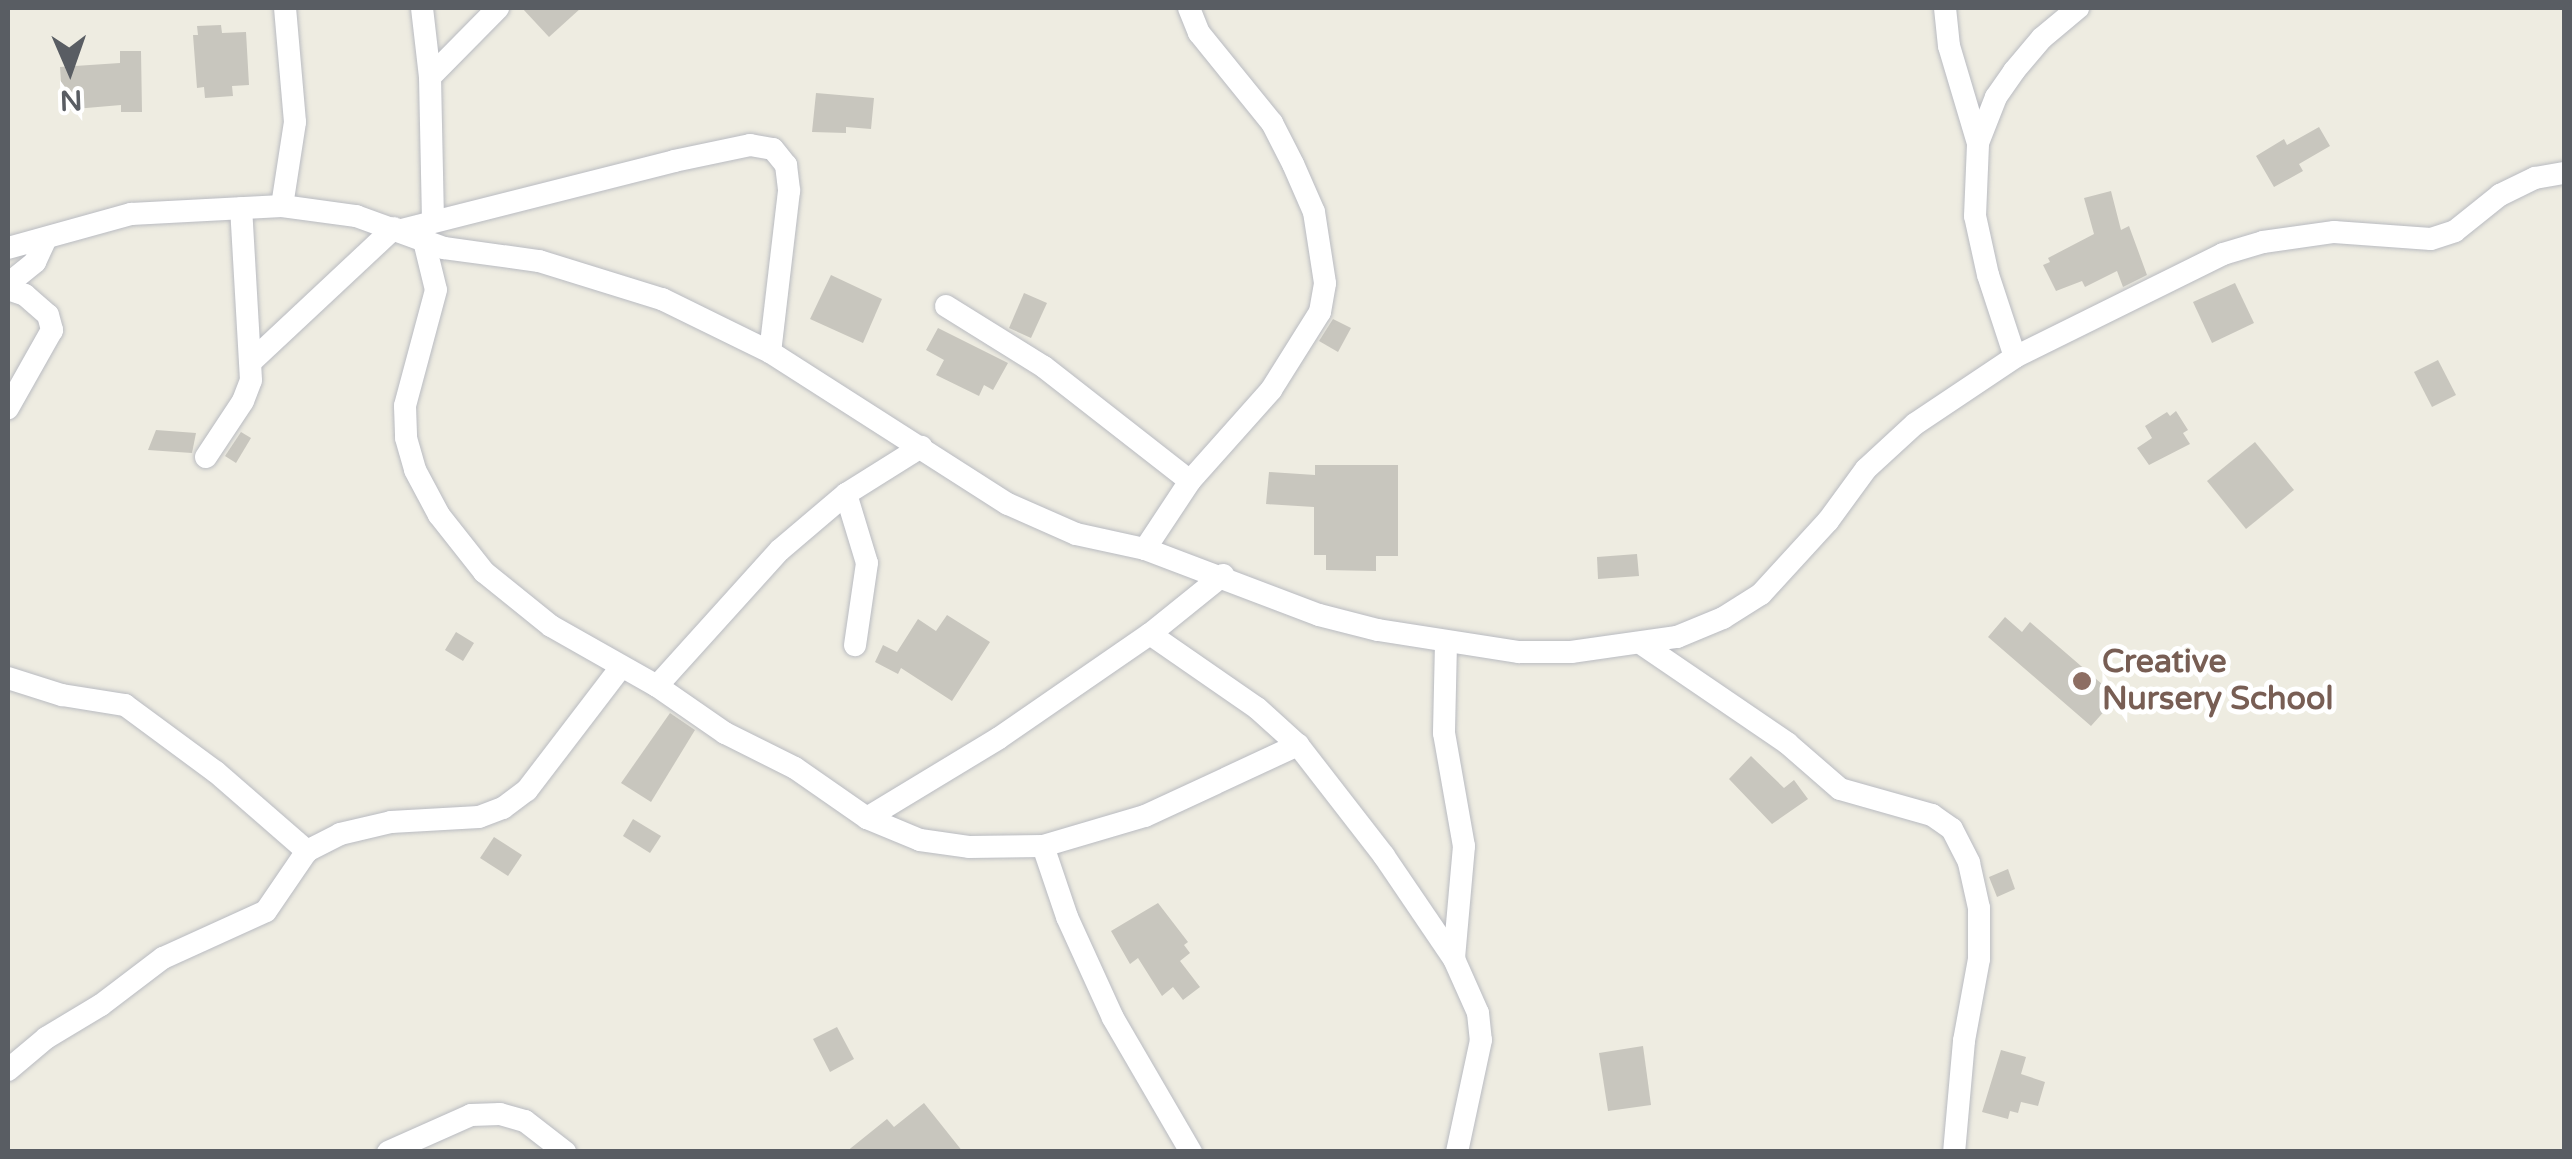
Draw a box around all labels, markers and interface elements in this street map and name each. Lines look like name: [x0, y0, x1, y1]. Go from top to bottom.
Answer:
north arrow: [20, 20, 120, 120]
text: N: [59, 83, 83, 117]
place label: Creative Nursery School: [2102, 644, 2333, 719]
marker: Creative Nursery School: [2071, 670, 2093, 692]

